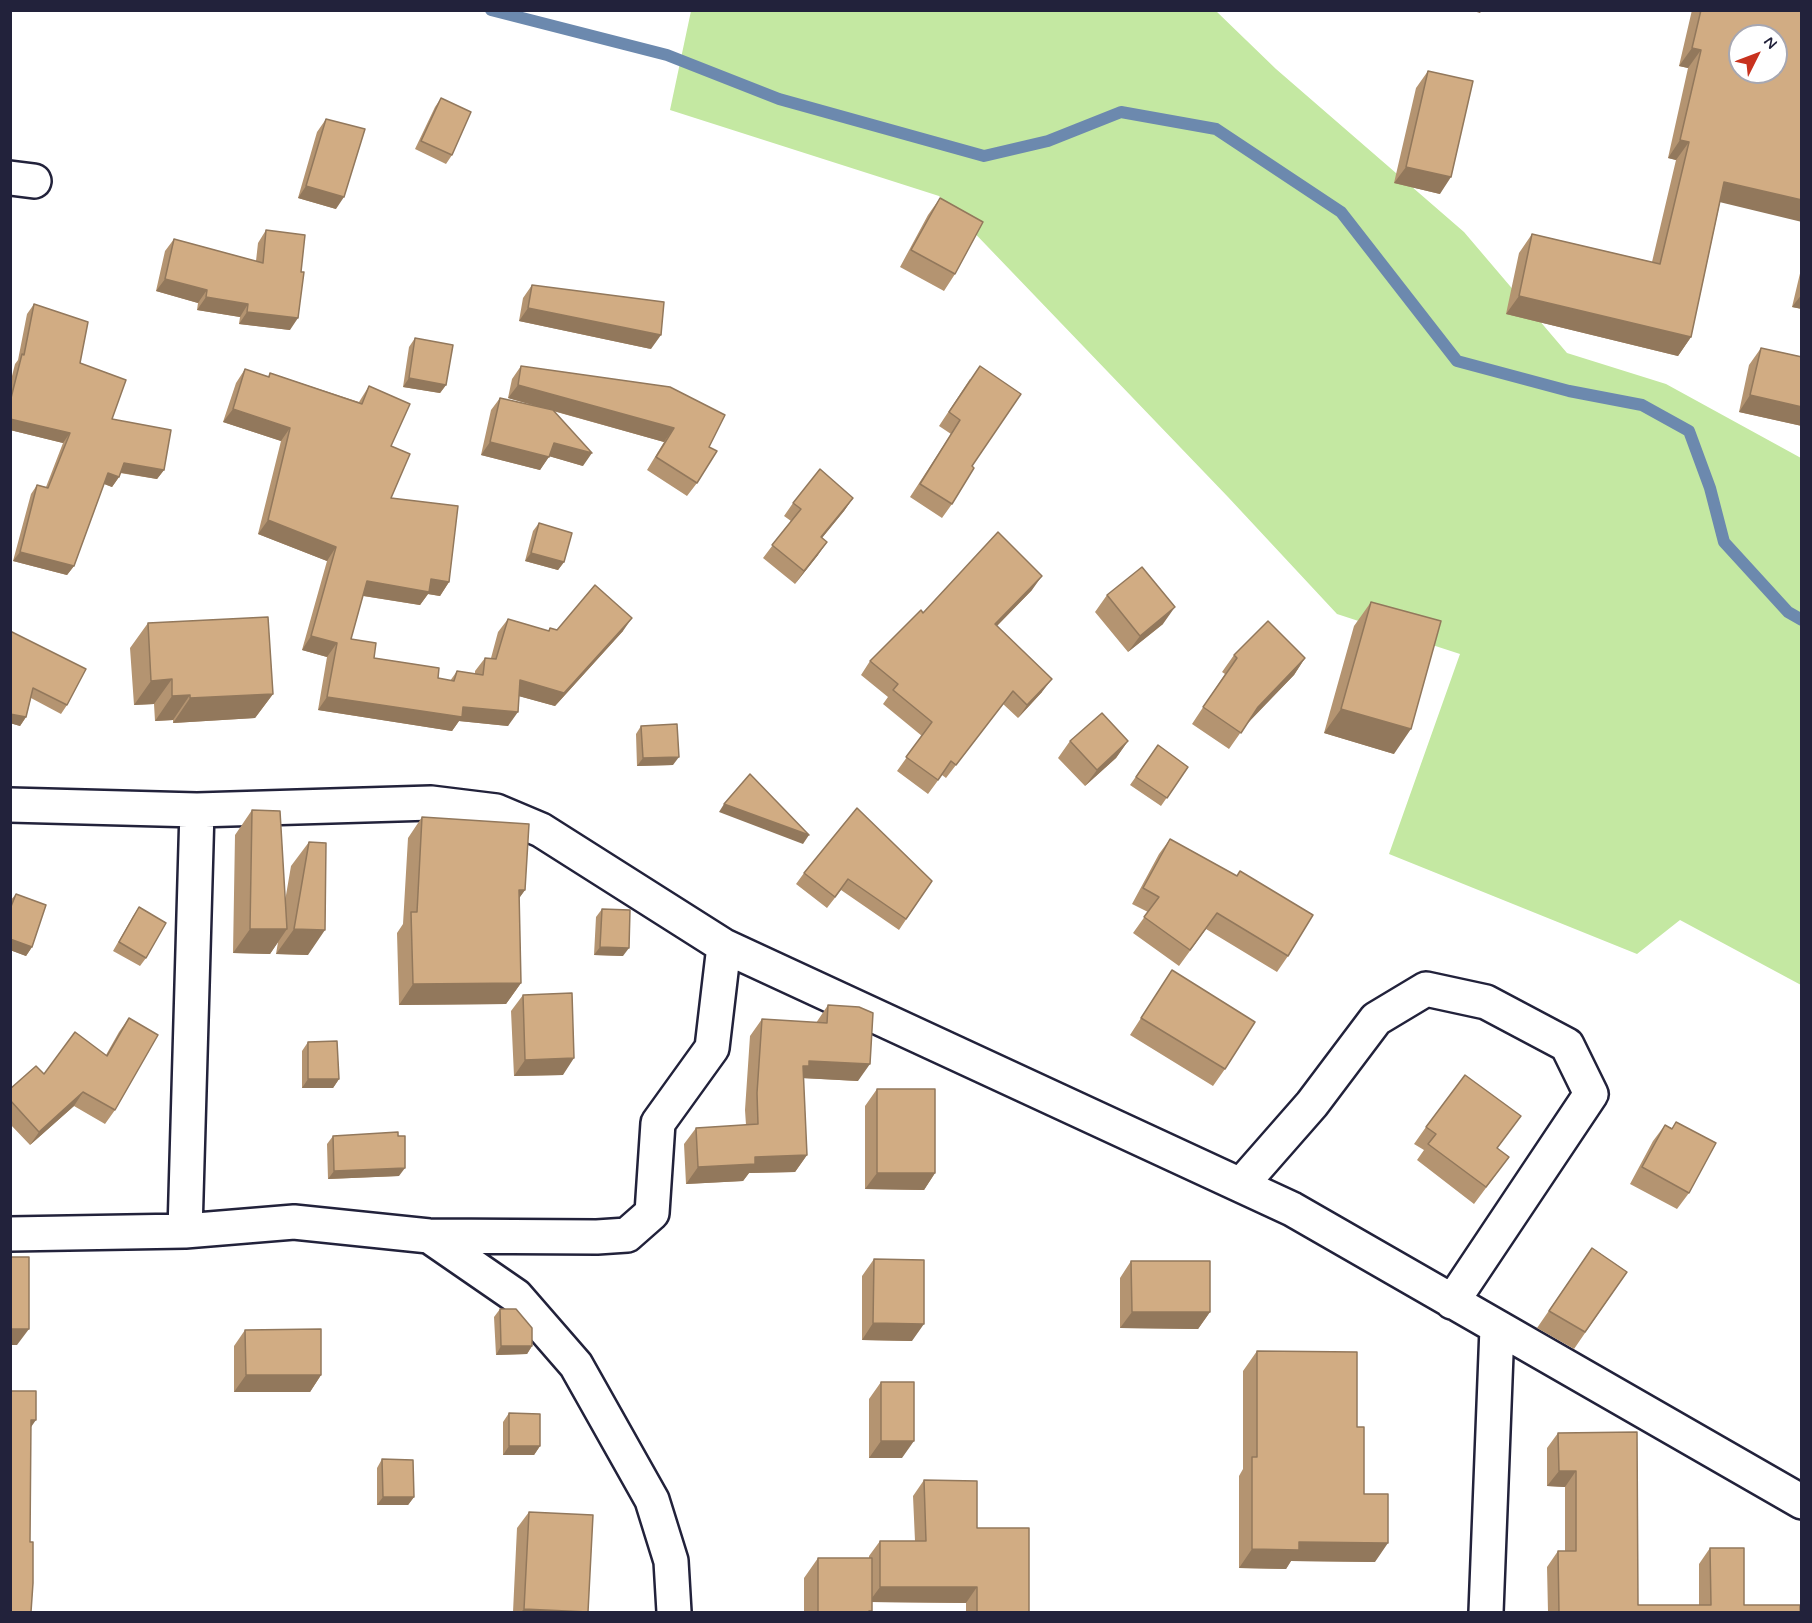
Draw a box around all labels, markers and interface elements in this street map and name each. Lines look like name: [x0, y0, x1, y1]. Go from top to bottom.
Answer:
north arrow: [1728, 24, 1788, 84]
text: N: [1759, 32, 1782, 54]

